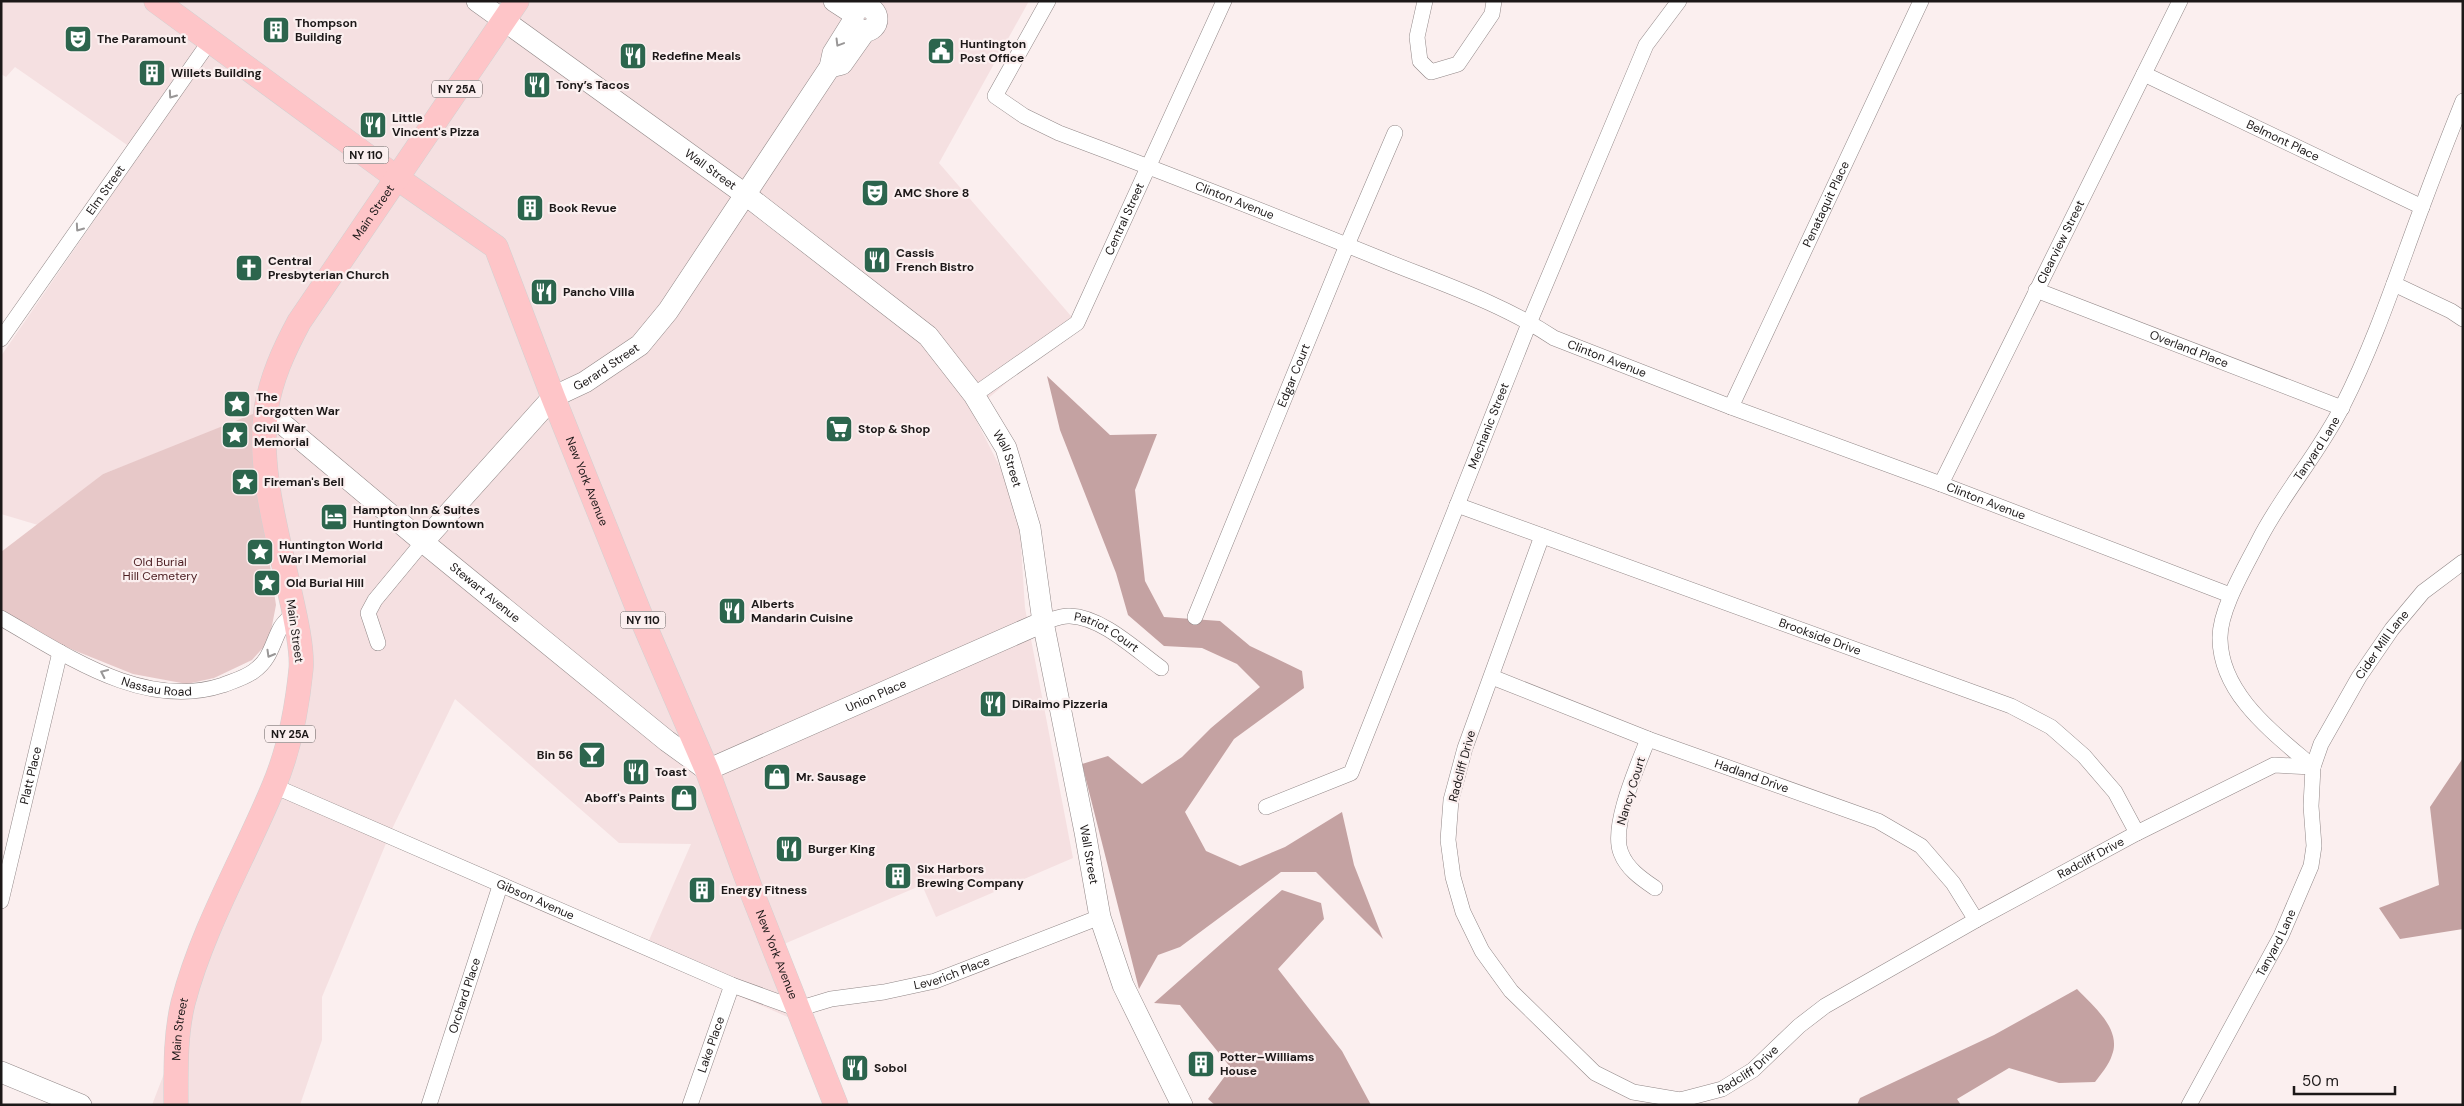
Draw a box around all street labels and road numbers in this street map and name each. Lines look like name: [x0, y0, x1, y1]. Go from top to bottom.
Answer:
road number: NY 25A: [432, 80, 482, 98]
street label: Belmont Place: [2244, 116, 2322, 165]
street label: Wall Street: [681, 145, 740, 194]
road number: NY 110: [344, 146, 388, 164]
street label: Penataquit Place: [1799, 158, 1853, 250]
street label: Elm Street: [82, 162, 129, 218]
street label: Clinton Avenue: [1193, 178, 1277, 223]
street label: Central Street: [1101, 180, 1148, 258]
street label: Main Street: [349, 181, 398, 243]
street label: Clearview Street: [2033, 197, 2088, 286]
street label: Overland Place: [2147, 327, 2231, 372]
street label: Clinton Avenue: [1565, 336, 1649, 381]
street label: Gerard Street: [571, 340, 643, 394]
street label: Edgar Court: [1274, 341, 1314, 409]
street label: Mechanic Street: [1464, 380, 1513, 471]
street label: Tanyard Lane: [2290, 413, 2344, 484]
street label: Wall Street: [989, 427, 1025, 489]
street label: New York Avenue: [562, 434, 612, 528]
street label: Clinton Avenue: [1944, 479, 2028, 524]
street label: Stewart Avenue: [446, 559, 524, 626]
street label: Main Street: [283, 598, 307, 664]
street label: Cider Mill Lane: [2352, 607, 2413, 682]
street label: Patriot Court: [1073, 608, 1142, 656]
road number: NY 110: [620, 612, 666, 628]
street label: Brookside Drive: [1777, 614, 1863, 659]
street label: Nassau Road: [119, 673, 192, 700]
street label: Union Place: [843, 675, 909, 716]
road number: NY 25A: [265, 726, 315, 742]
street label: Radcliff Drive: [1445, 728, 1479, 803]
street label: Platt Place: [16, 745, 45, 806]
street label: Nancy Court: [1613, 755, 1649, 827]
street label: Hadland Drive: [1713, 755, 1791, 797]
street label: Wall Street: [1076, 823, 1102, 886]
street label: Radcliff Drive: [2055, 833, 2127, 882]
street label: Gibson Avenue: [494, 876, 577, 924]
street label: Tanyard Lane: [2252, 907, 2300, 979]
street label: New York Avenue: [752, 908, 801, 1002]
street label: Leverich Place: [912, 952, 992, 993]
street label: Orchard Place: [445, 956, 484, 1035]
street label: Main Street: [168, 995, 192, 1061]
street label: Lake Place: [694, 1014, 728, 1075]
street label: Radcliff Drive: [1715, 1042, 1782, 1098]

